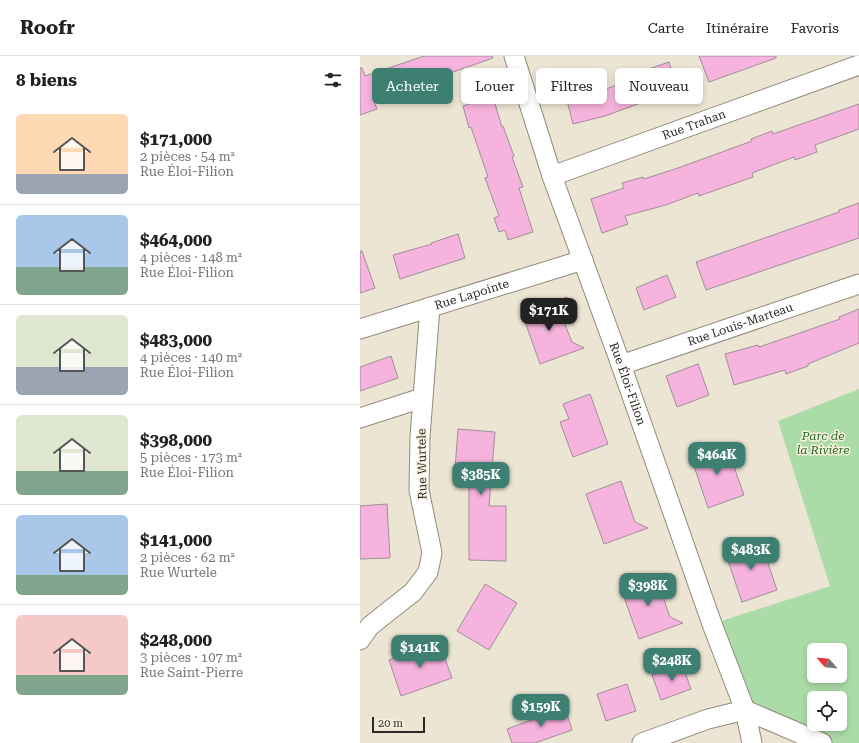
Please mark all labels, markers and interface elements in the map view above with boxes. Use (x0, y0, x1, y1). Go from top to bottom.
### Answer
text: Roofr (20, 16, 75, 39)
text: Carte (648, 20, 684, 36)
text: Itinéraire (706, 20, 769, 36)
text: Favoris (791, 20, 839, 36)
chip: Acheter (372, 68, 453, 104)
chip: Louer (461, 68, 528, 104)
chip: Filtres (536, 68, 607, 104)
chip: Nouveau (615, 68, 703, 104)
icon: filters (322, 69, 344, 91)
text: 8 biens (16, 70, 77, 90)
street label: Rue Trahan (660, 107, 728, 143)
text: $171,000 (140, 129, 212, 149)
icon: home (48, 130, 96, 178)
text: 2 pièces · 54 m² (140, 149, 235, 164)
text: Rue Éloi-Filion (140, 164, 234, 179)
text: $464,000 (140, 230, 212, 250)
icon: home (48, 231, 96, 279)
text: 4 pièces · 148 m² (140, 250, 242, 265)
text: Rue Éloi-Filion (140, 265, 234, 280)
street label: Rue Lapointe (433, 276, 511, 312)
pin: $171K (521, 298, 577, 332)
street label: Rue Louis-Marteau (686, 300, 795, 349)
text: $171K (529, 303, 569, 318)
text: $483,000 (140, 330, 212, 350)
icon: home (48, 331, 96, 379)
street label: Rue Éloi-Filion (607, 340, 649, 427)
text: 4 pièces · 140 m² (140, 350, 242, 365)
text: Rue Éloi-Filion (140, 365, 234, 380)
street label: Rue Wurtele (414, 428, 430, 500)
park label: Parc de la Rivière (797, 429, 849, 457)
text: $398,000 (140, 430, 212, 450)
icon: home (48, 431, 96, 479)
pin: $464K (689, 442, 745, 476)
text: $464K (697, 447, 737, 462)
text: 5 pièces · 173 m² (140, 450, 242, 465)
pin: $385K (453, 462, 509, 496)
text: Rue Éloi-Filion (140, 465, 234, 480)
text: $385K (461, 467, 501, 482)
text: $141,000 (140, 530, 212, 550)
icon: home (48, 531, 96, 579)
pin: $483K (723, 537, 779, 571)
text: $483K (731, 542, 771, 557)
text: 2 pièces · 62 m² (140, 550, 235, 565)
text: Rue Wurtele (140, 565, 217, 580)
pin: $398K (620, 573, 676, 607)
text: $398K (628, 578, 668, 593)
text: $248,000 (140, 630, 212, 650)
icon: home (48, 631, 96, 679)
pin: $141K (392, 635, 448, 669)
text: $141K (400, 640, 440, 655)
north arrow (807, 643, 847, 683)
map controls (807, 643, 847, 731)
pin: $248K (644, 648, 700, 682)
text: 3 pièces · 107 m² (140, 650, 242, 665)
text: $248K (652, 653, 692, 668)
text: Rue Saint-Pierre (140, 665, 243, 680)
button: locate (807, 691, 847, 731)
pin: $159K (513, 694, 569, 728)
text: $159K (521, 699, 561, 714)
scale bar (372, 715, 425, 734)
text: 20 m (378, 717, 403, 730)

